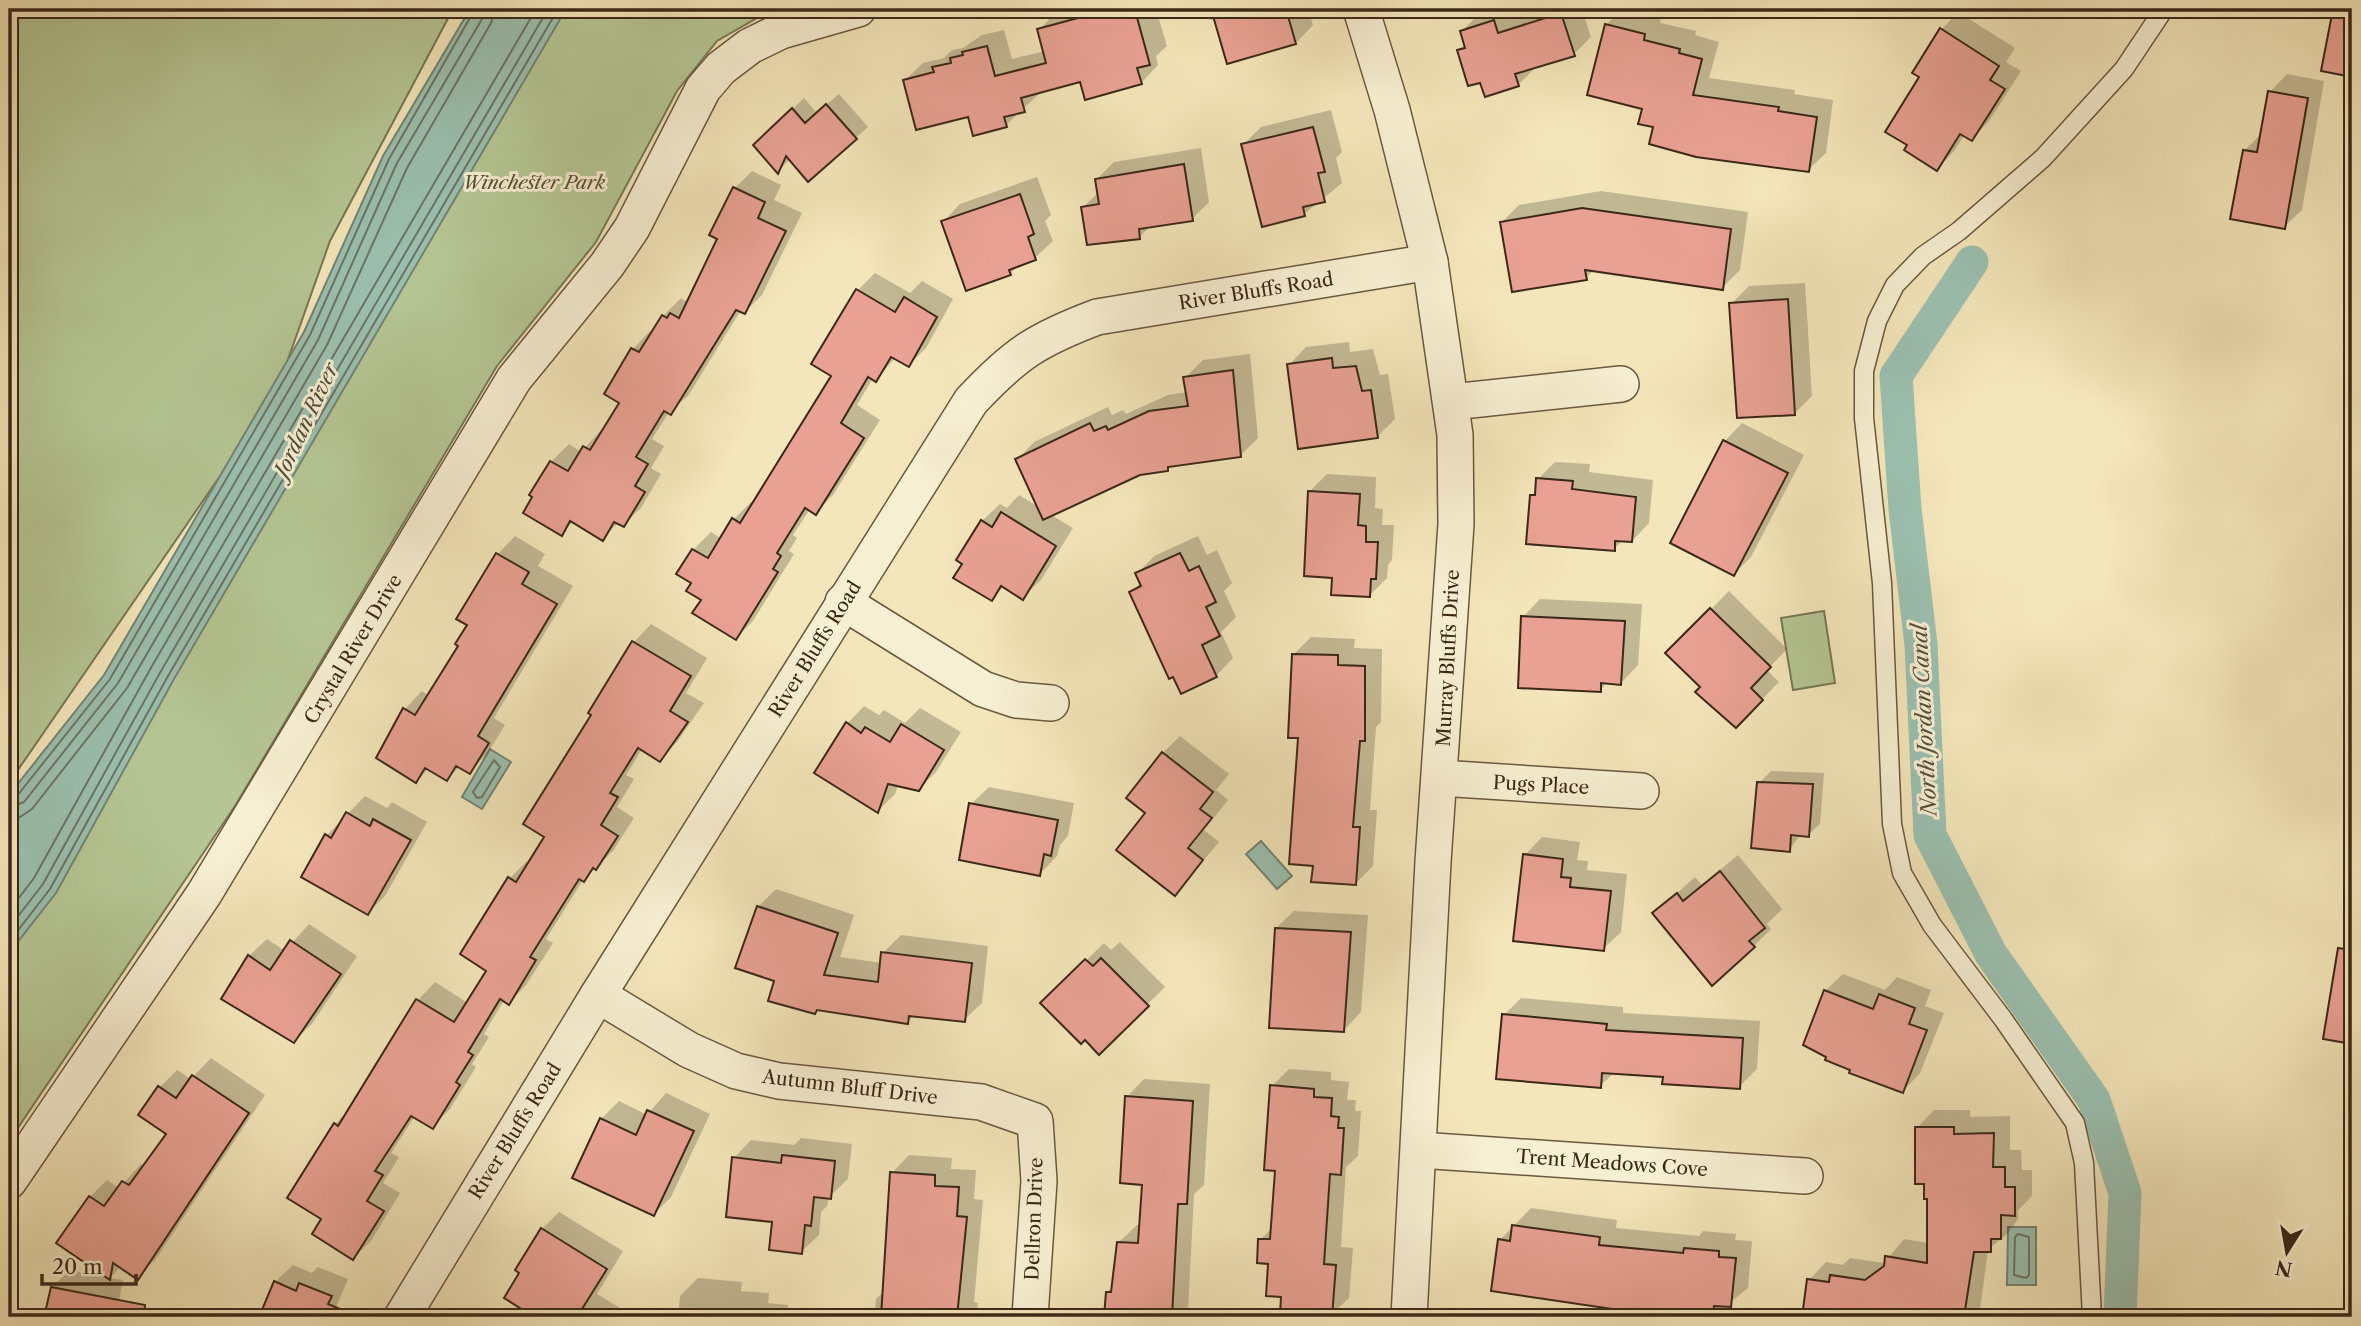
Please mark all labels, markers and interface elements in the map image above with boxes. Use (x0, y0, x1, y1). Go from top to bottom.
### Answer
park label: Winchester Park (463, 171, 605, 194)
street label: River Bluffs Road (1177, 267, 1335, 315)
water label: Jordan River (266, 358, 344, 487)
street label: Murray Bluffs Drive (1432, 569, 1464, 747)
street label: Crystal River Drive (299, 570, 407, 728)
street label: River Bluffs Road (764, 576, 866, 721)
water label: North Jordan Canal (1906, 621, 1942, 819)
street label: Pugs Place (1492, 771, 1590, 799)
street label: River Bluffs Road (464, 1058, 566, 1203)
street label: Autumn Bluff Drive (760, 1065, 939, 1109)
street label: Trent Meadows Cove (1515, 1145, 1709, 1181)
street label: Dellron Drive (1020, 1157, 1048, 1281)
north arrow (2252, 1218, 2322, 1288)
scale bar (42, 1242, 136, 1286)
text: 20 m (52, 1254, 103, 1279)
text: N (2274, 1255, 2294, 1281)

